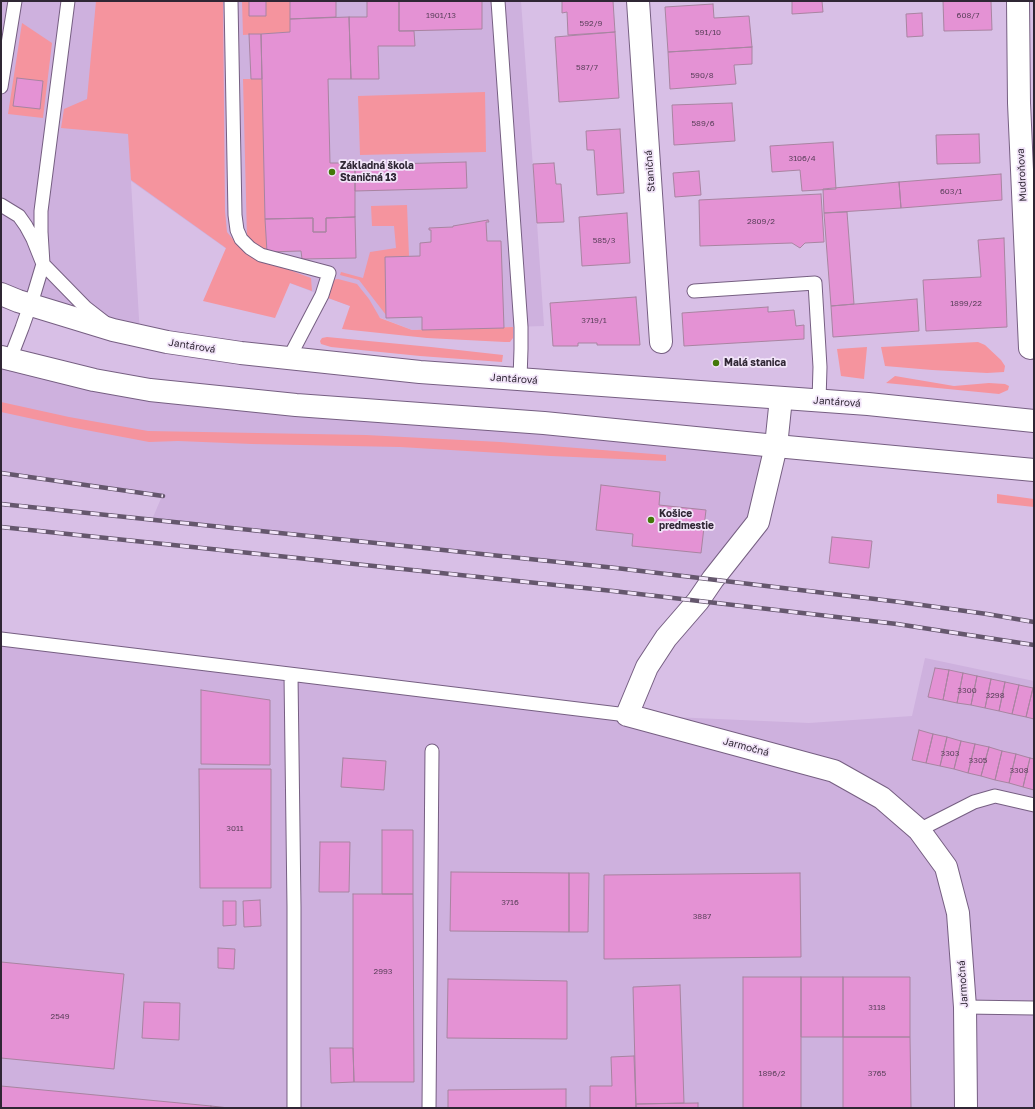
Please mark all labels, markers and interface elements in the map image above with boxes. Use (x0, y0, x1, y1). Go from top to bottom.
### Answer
house number: 1901/13 (426, 10, 456, 20)
house number: 608/7 (957, 10, 979, 20)
house number: 592/9 (580, 18, 602, 28)
house number: 591/10 (695, 27, 721, 37)
house number: 587/7 (576, 62, 598, 72)
house number: 590/8 (690, 70, 714, 80)
house number: 589/6 (691, 118, 715, 128)
street label: Mudroňova (1015, 148, 1029, 202)
street label: Staničná (643, 150, 657, 192)
house number: 3106/4 (788, 153, 816, 163)
place label: Základná škola Staničná 13 (340, 160, 414, 184)
marker: Základná škola Staničná 13 (327, 167, 337, 177)
house number: 603/1 (940, 186, 962, 196)
house number: 2809/2 (747, 216, 775, 226)
house number: 585/3 (593, 235, 615, 245)
house number: 1899/22 (950, 298, 982, 308)
house number: 3719/1 (581, 315, 607, 325)
street label: Jantárová (168, 336, 216, 356)
place label: Malá stanica (724, 357, 786, 369)
marker: Malá stanica (711, 358, 721, 368)
street label: Jantárová (490, 371, 538, 387)
street label: Jantárová (813, 394, 861, 410)
place label: Košice predmestie (659, 508, 714, 532)
marker: Košice predmestie (646, 515, 656, 525)
house number: 3300 (957, 685, 977, 695)
house number: 3298 (985, 690, 1005, 700)
street label: Jarmočná (722, 735, 770, 759)
house number: 3303 (941, 748, 959, 758)
house number: 3305 (969, 755, 987, 765)
house number: 3308 (1009, 765, 1029, 775)
house number: 3011 (226, 823, 244, 833)
house number: 3716 (501, 897, 519, 907)
house number: 3887 (693, 911, 711, 921)
street label: Jarmočná (955, 960, 971, 1008)
house number: 2993 (374, 966, 392, 976)
house number: 3118 (868, 1002, 886, 1012)
house number: 2549 (51, 1011, 69, 1021)
house number: 1896/2 (759, 1068, 785, 1078)
house number: 3765 (868, 1068, 886, 1078)

